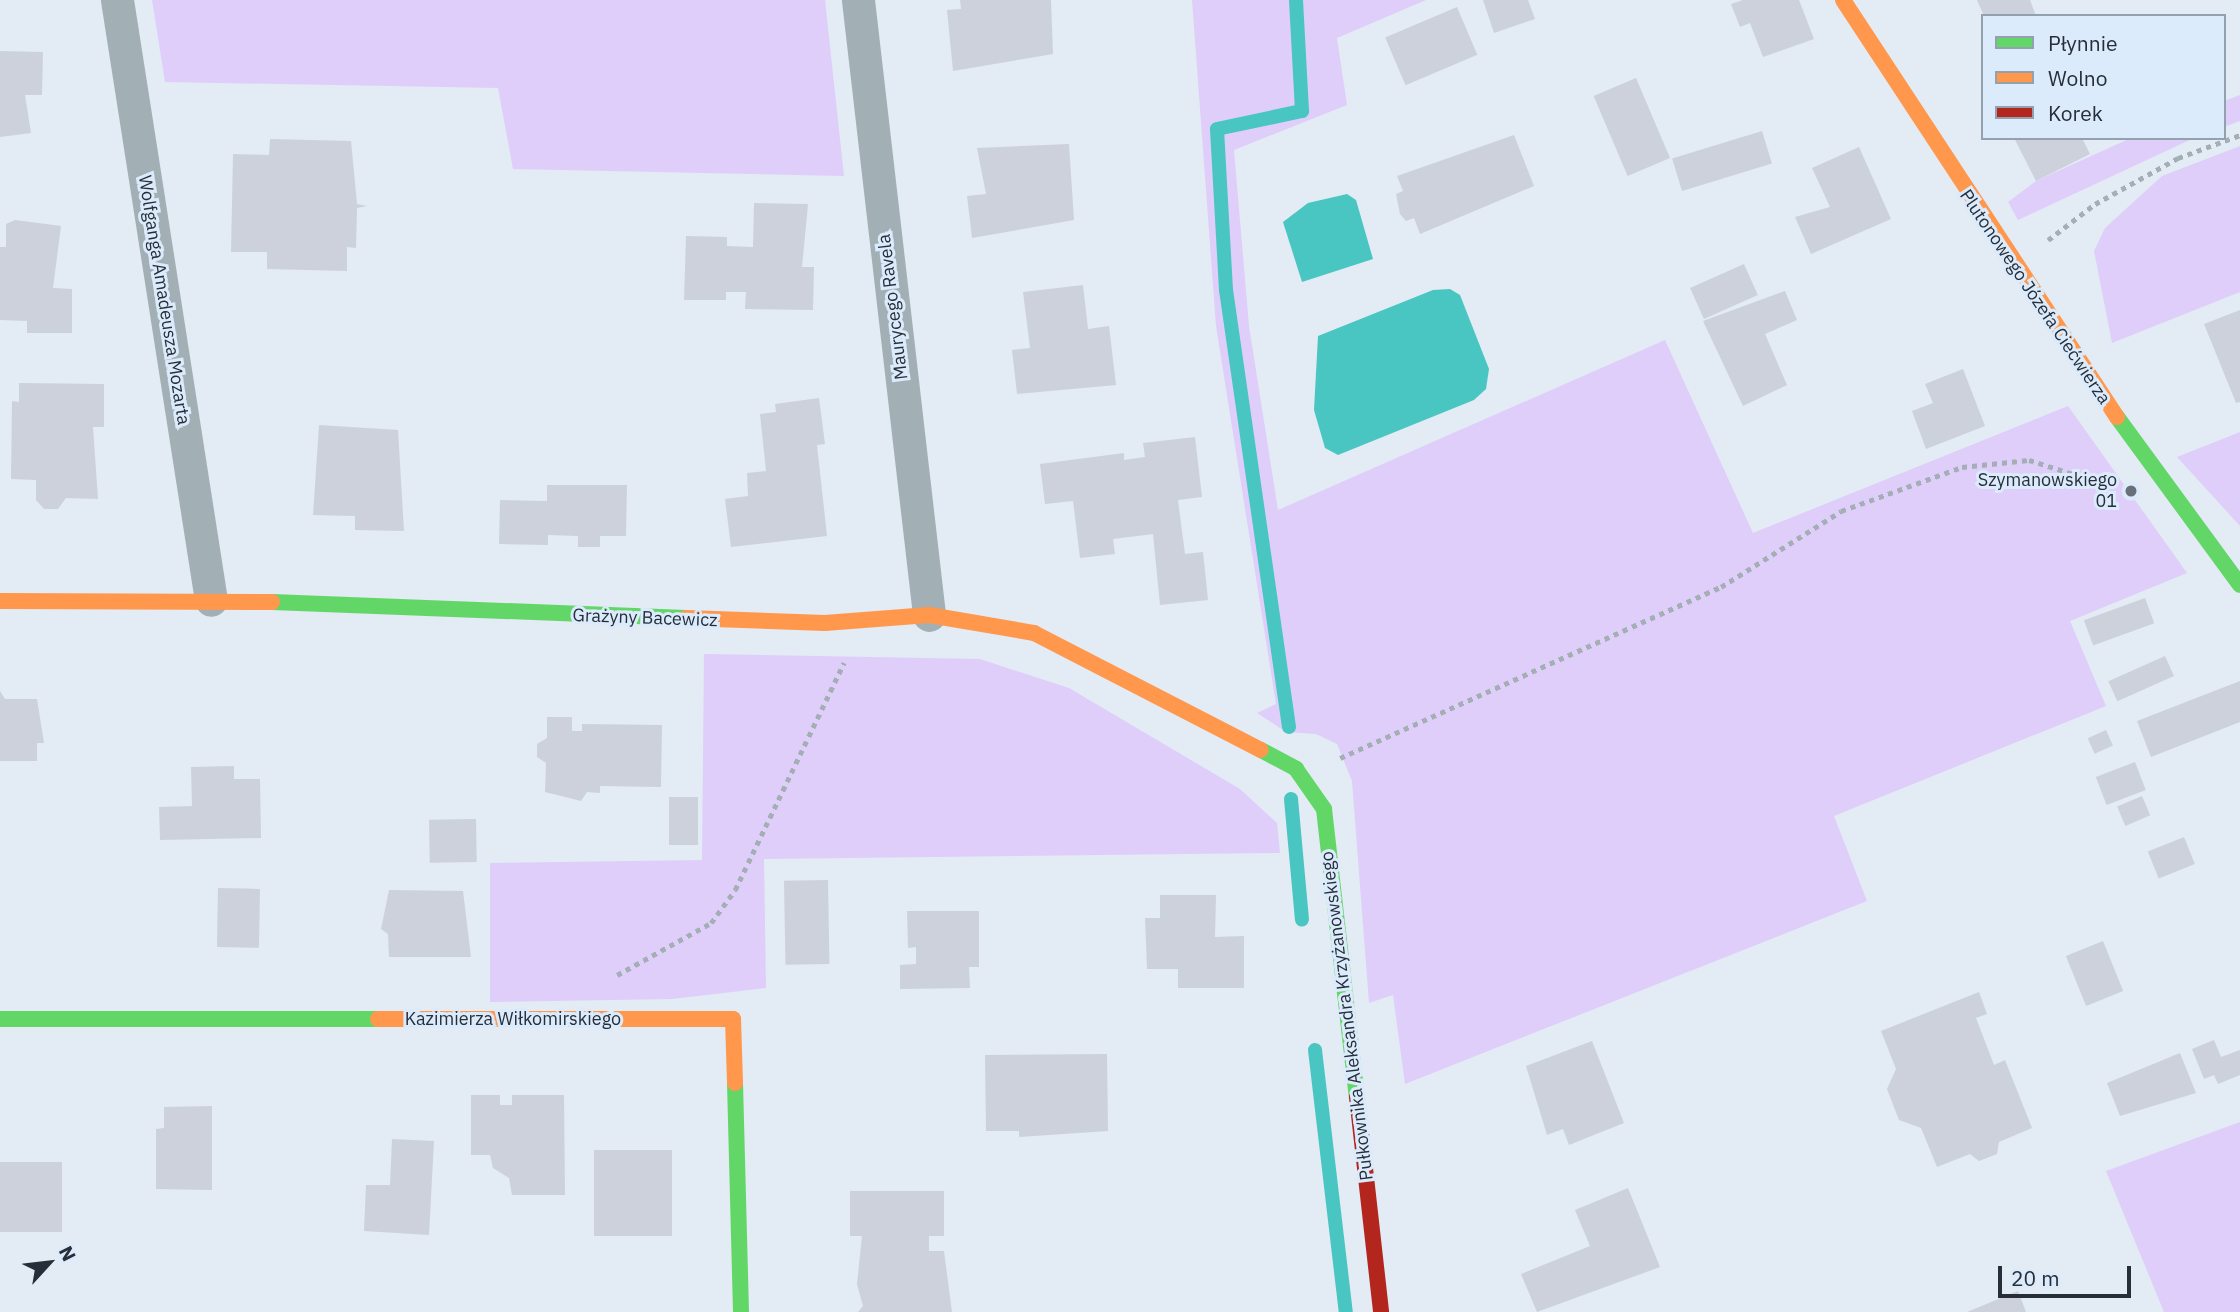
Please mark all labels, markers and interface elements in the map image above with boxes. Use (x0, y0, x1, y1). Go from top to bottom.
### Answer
legend (1981, 14, 2226, 140)
text: Płynnie (2048, 29, 2117, 57)
text: Wolno (2048, 64, 2108, 92)
text: Korek (2048, 99, 2103, 127)
street label: Wolfganga Amadeusza Mozarta (134, 174, 194, 426)
street label: Plutonowego Józefa Ciećwierza (1955, 186, 2115, 408)
street label: Maurycego Ravela (873, 233, 913, 381)
place label: Szymanowskiego 01 (1978, 470, 2117, 512)
marker: Szymanowskiego 01 (2123, 483, 2139, 499)
street label: Grażyny Bacewicz (572, 605, 718, 631)
street label: Pułkownika Aleksandra Krzyżanowskiego (1316, 850, 1378, 1182)
street label: Kazimierza Wiłkomirskiego (405, 1008, 621, 1030)
north arrow (14, 1228, 84, 1298)
text: N (54, 1242, 82, 1265)
scale bar (2002, 1252, 2135, 1296)
text: 20 m (2011, 1264, 2060, 1292)

